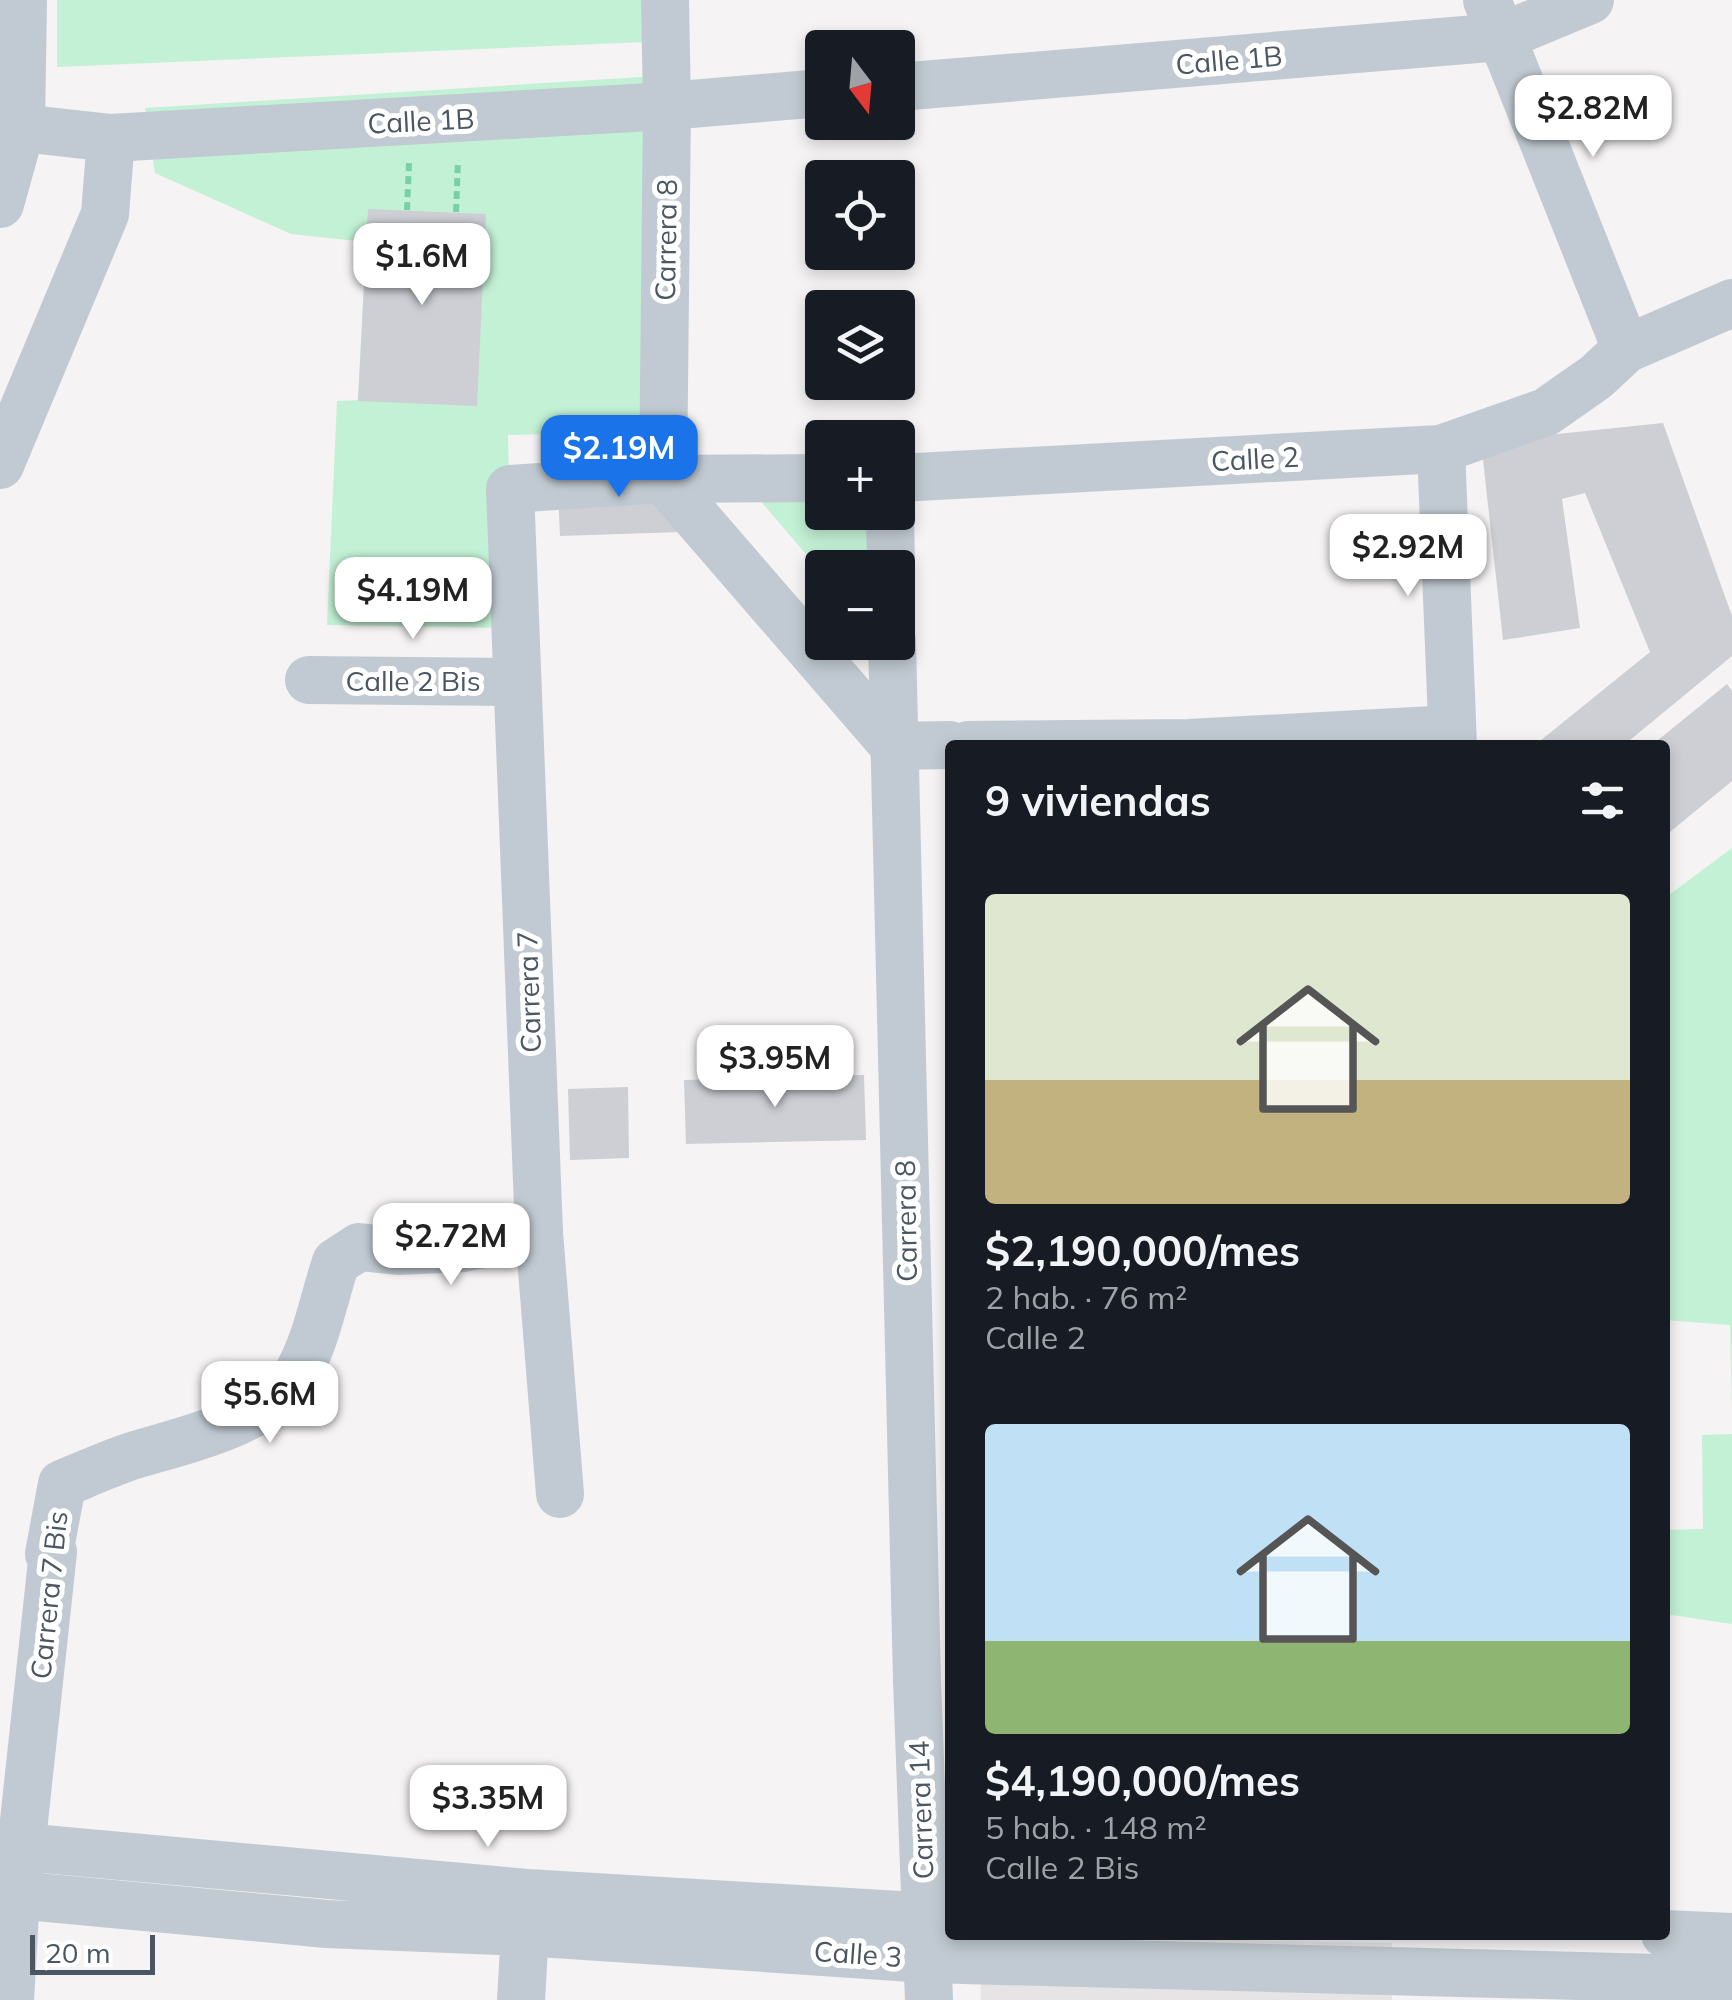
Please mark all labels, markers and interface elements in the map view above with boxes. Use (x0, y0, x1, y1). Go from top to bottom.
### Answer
north arrow (805, 30, 915, 140)
map controls (805, 30, 915, 660)
street label: Calle 1B (1174, 37, 1284, 82)
pin: $2.82M (1512, 75, 1674, 160)
text: $2.82M (1537, 87, 1649, 127)
street label: Calle 1B (367, 100, 475, 141)
button: locate (805, 160, 915, 270)
street label: Carrera 8 (647, 179, 684, 301)
pin: $1.6M (352, 223, 492, 308)
text: $1.6M (375, 235, 469, 275)
button: layers (805, 290, 915, 400)
pin: $2.19M (538, 415, 700, 500)
button: + (805, 420, 915, 530)
text: $2.19M (563, 427, 675, 467)
street label: Calle 2 (1210, 439, 1300, 478)
pin: $2.92M (1327, 514, 1489, 599)
text: $2.92M (1352, 526, 1464, 566)
button: − (805, 550, 915, 660)
pin: $4.19M (332, 557, 494, 642)
text: $4.19M (357, 569, 469, 609)
street label: Calle 2 Bis (345, 663, 481, 698)
icon: filters (1575, 773, 1630, 828)
text: 9 viviendas (985, 774, 1211, 827)
street label: Carrera 7 (509, 931, 548, 1053)
icon: home (1218, 959, 1398, 1139)
pin: $3.95M (694, 1025, 856, 1110)
text: $3.95M (719, 1037, 831, 1077)
street label: Carrera 8 (887, 1160, 924, 1282)
pin: $2.72M (370, 1203, 532, 1288)
text: $2.72M (395, 1215, 507, 1255)
text: $2,190,000/mes (985, 1224, 1300, 1277)
text: 2 hab. · 76 m² (985, 1277, 1187, 1317)
text: Calle 2 (985, 1317, 1086, 1357)
pin: $5.6M (200, 1361, 340, 1446)
text: $5.6M (223, 1373, 317, 1413)
icon: home (1218, 1489, 1398, 1669)
street label: Carrera 7 Bis (22, 1509, 75, 1681)
street label: Carrera 14 (901, 1740, 940, 1880)
text: $4,190,000/mes (985, 1754, 1300, 1807)
pin: $3.35M (407, 1765, 569, 1850)
text: $3.35M (432, 1777, 544, 1817)
text: 5 hab. · 148 m² (985, 1807, 1207, 1847)
text: Calle 2 Bis (985, 1847, 1139, 1887)
scale bar (30, 1930, 155, 1974)
street label: Calle 3 (813, 1933, 903, 1974)
text: 20 m (45, 1935, 111, 1970)

